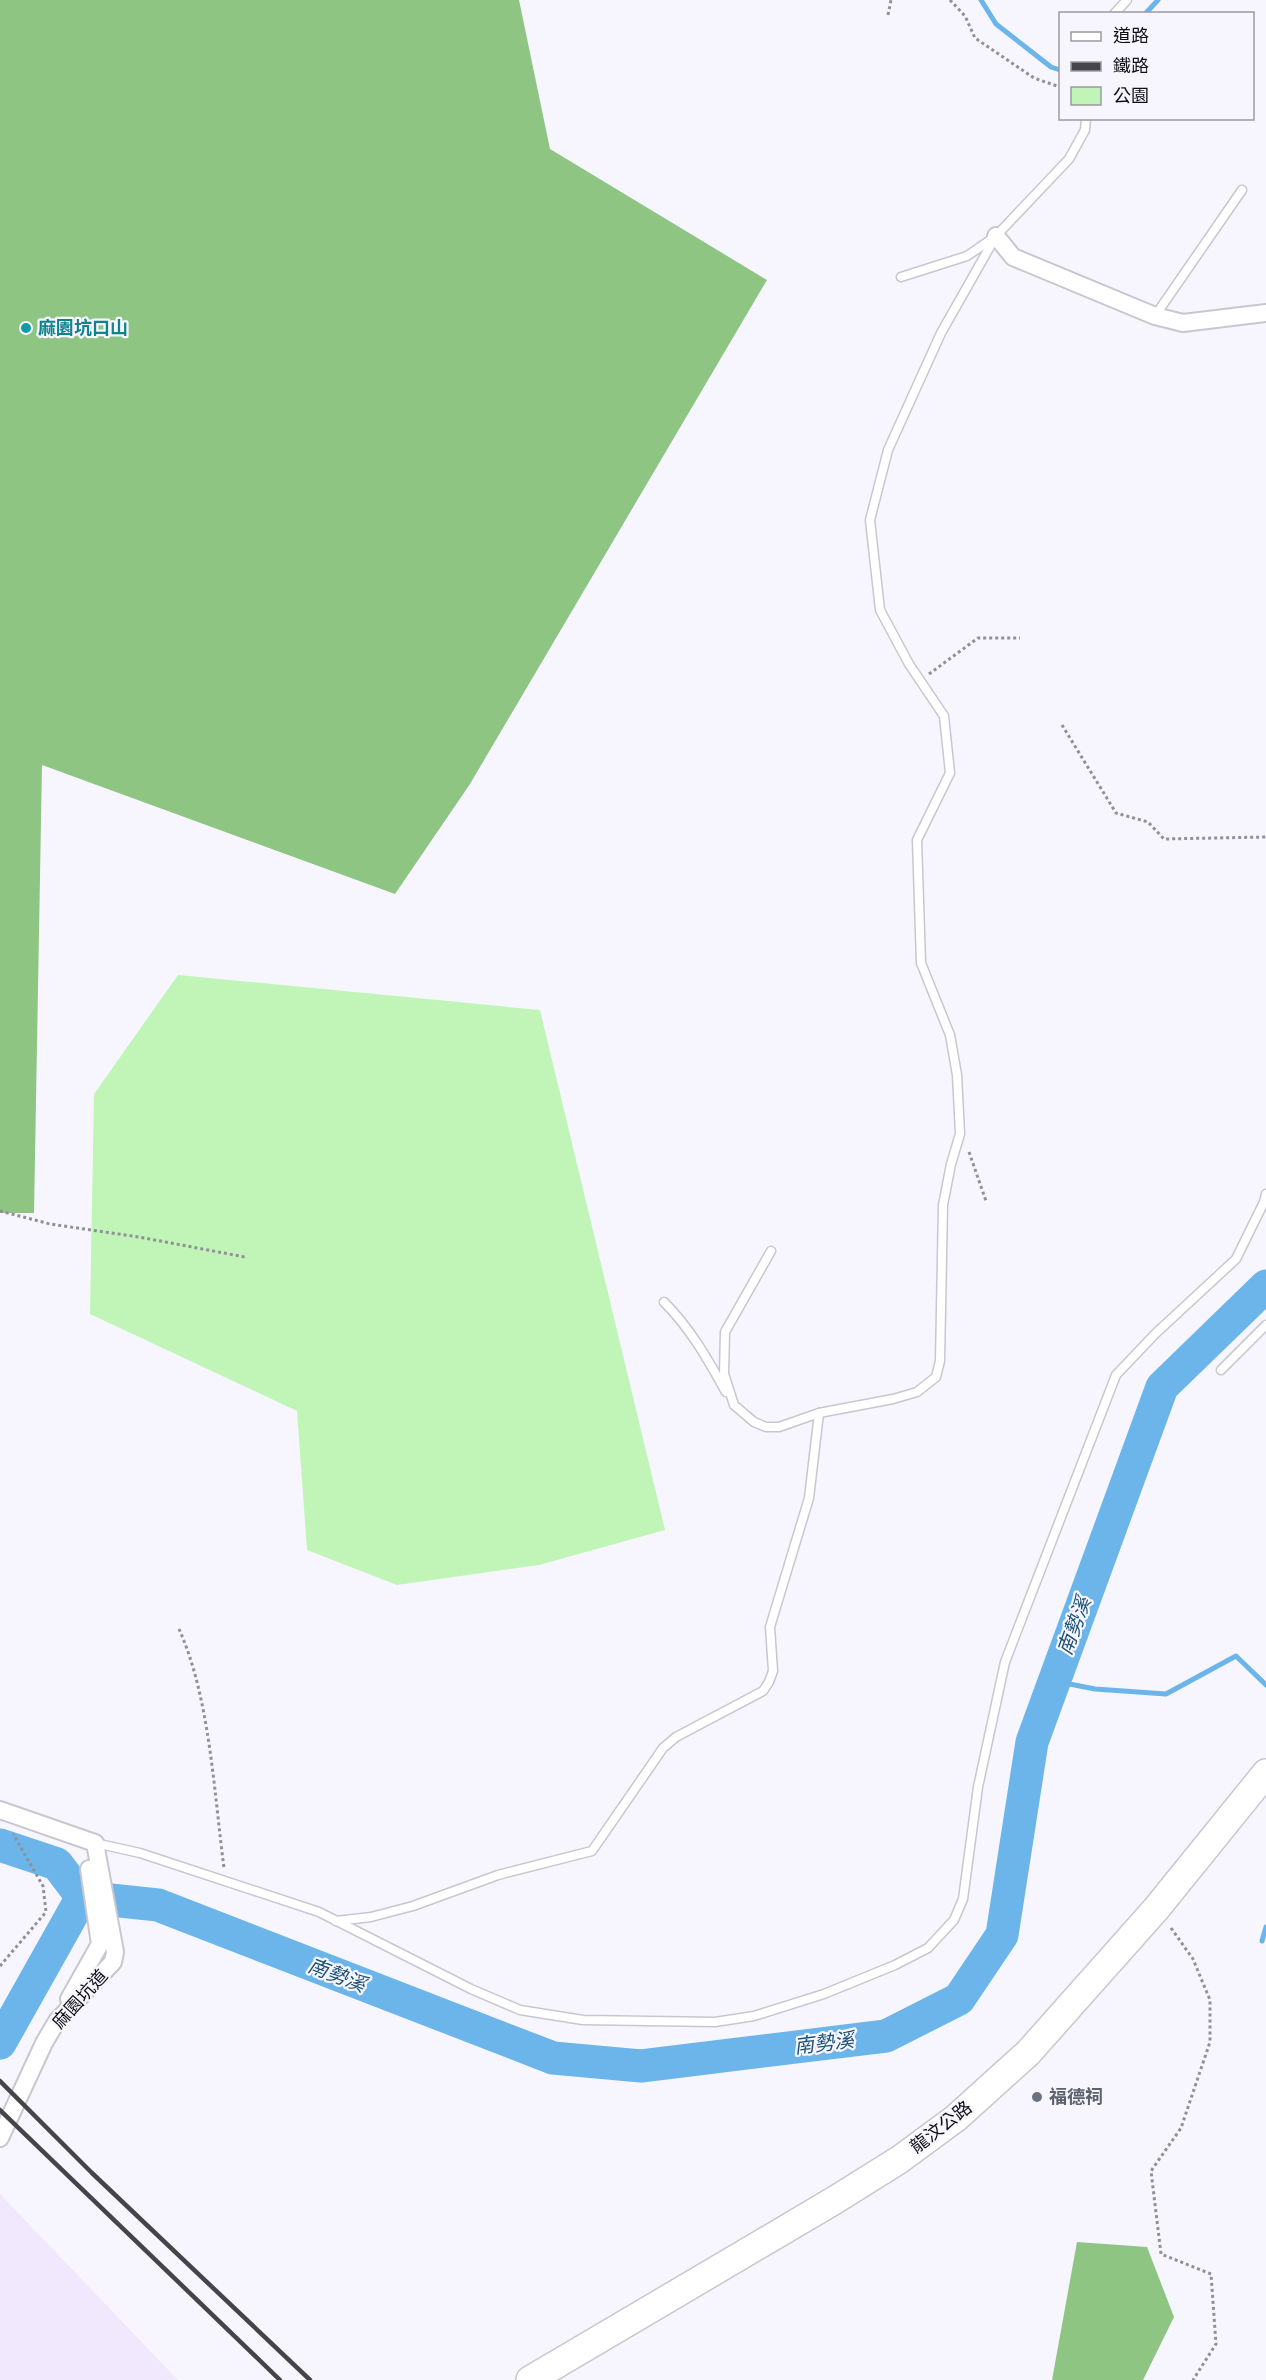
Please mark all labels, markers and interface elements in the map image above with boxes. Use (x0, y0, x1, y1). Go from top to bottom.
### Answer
legend (1059, 12, 1254, 120)
text: 道路 (1113, 23, 1149, 49)
text: 鐵路 (1113, 53, 1149, 79)
text: 公園 (1113, 83, 1149, 109)
place label: 麻園坑口山 (38, 315, 128, 341)
marker: 麻園坑口山 (19, 321, 33, 335)
water label: 南勢溪 (1051, 1590, 1099, 1659)
water label: 南勢溪 (304, 1951, 373, 2001)
street label: 麻園坑道 (46, 1964, 114, 2034)
water label: 南勢溪 (793, 2025, 859, 2062)
place label: 福德祠 (1049, 2084, 1103, 2110)
marker: 福德祠 (1030, 2090, 1044, 2104)
street label: 龍汶公路 (905, 2095, 977, 2159)

